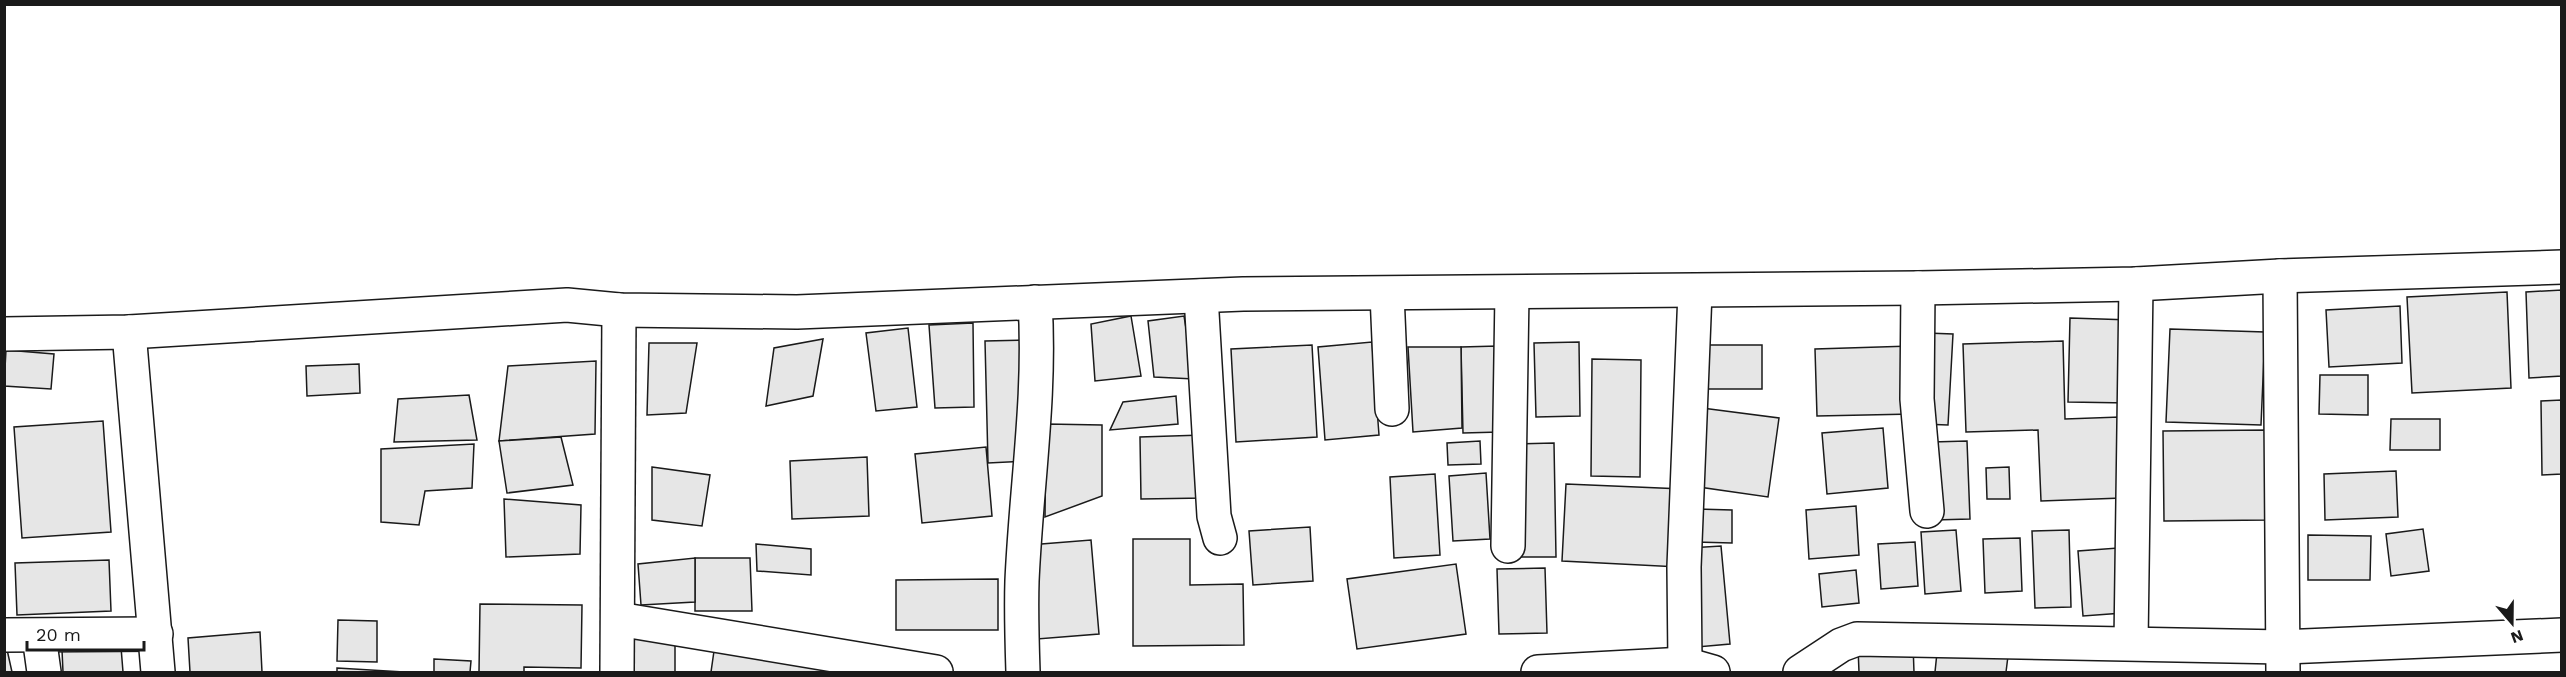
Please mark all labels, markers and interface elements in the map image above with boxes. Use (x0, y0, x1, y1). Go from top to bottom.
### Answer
north arrow (2482, 593, 2542, 653)
scale bar (27, 614, 144, 652)
text: 20 m (36, 624, 81, 645)
text: N (2508, 626, 2526, 648)

